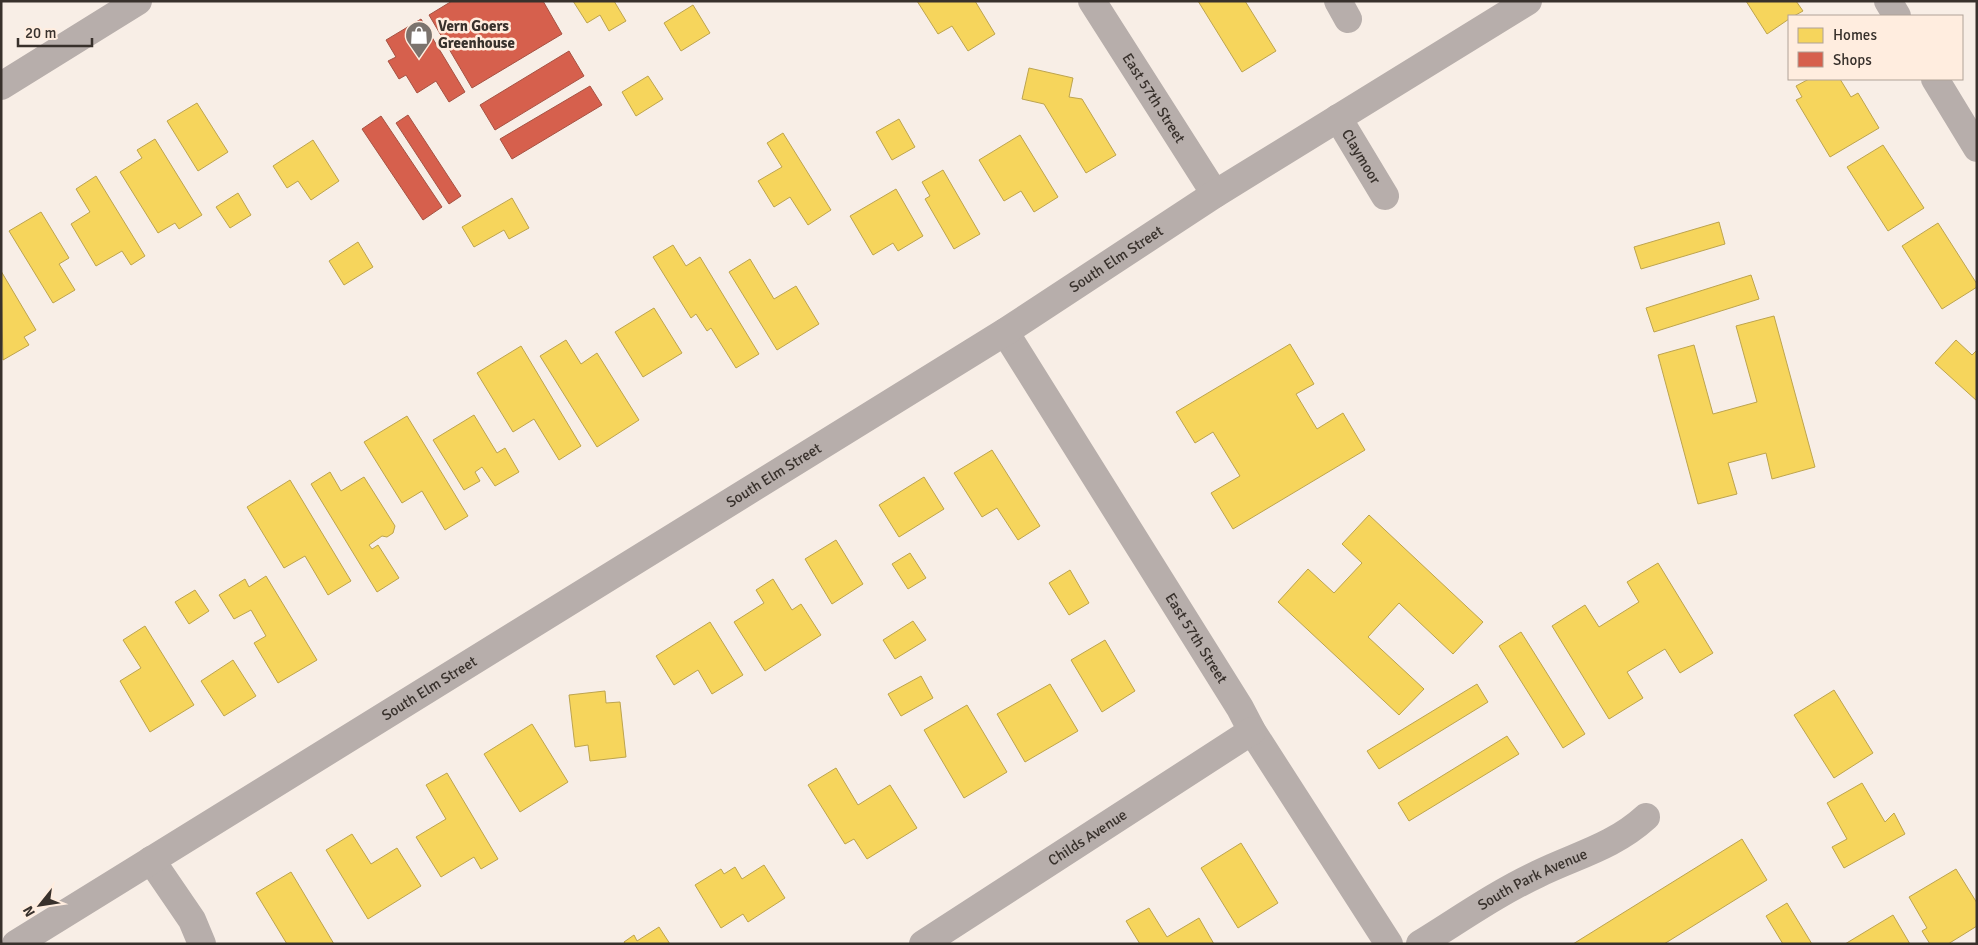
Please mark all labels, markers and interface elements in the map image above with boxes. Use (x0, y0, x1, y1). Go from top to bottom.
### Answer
scale bar (18, 15, 91, 47)
legend (1788, 15, 1963, 80)
place label: Vern Goers Greenhouse (438, 17, 515, 52)
shop icon: Vern Goers Greenhouse (404, 20, 434, 59)
text: 20 m (25, 24, 56, 42)
text: Homes (1833, 26, 1877, 44)
street label: East 57th Street (1118, 50, 1189, 146)
text: Shops (1833, 51, 1872, 69)
street label: Claymoor (1338, 126, 1385, 188)
street label: South Elm Street (1066, 222, 1166, 296)
street label: South Elm Street (723, 439, 825, 511)
street label: East 57th Street (1161, 590, 1231, 687)
street label: South Elm Street (378, 652, 480, 724)
street label: Childs Avenue (1045, 805, 1130, 870)
street label: South Park Avenue (1474, 845, 1590, 914)
north arrow (15, 880, 65, 930)
text: N (19, 903, 39, 920)

